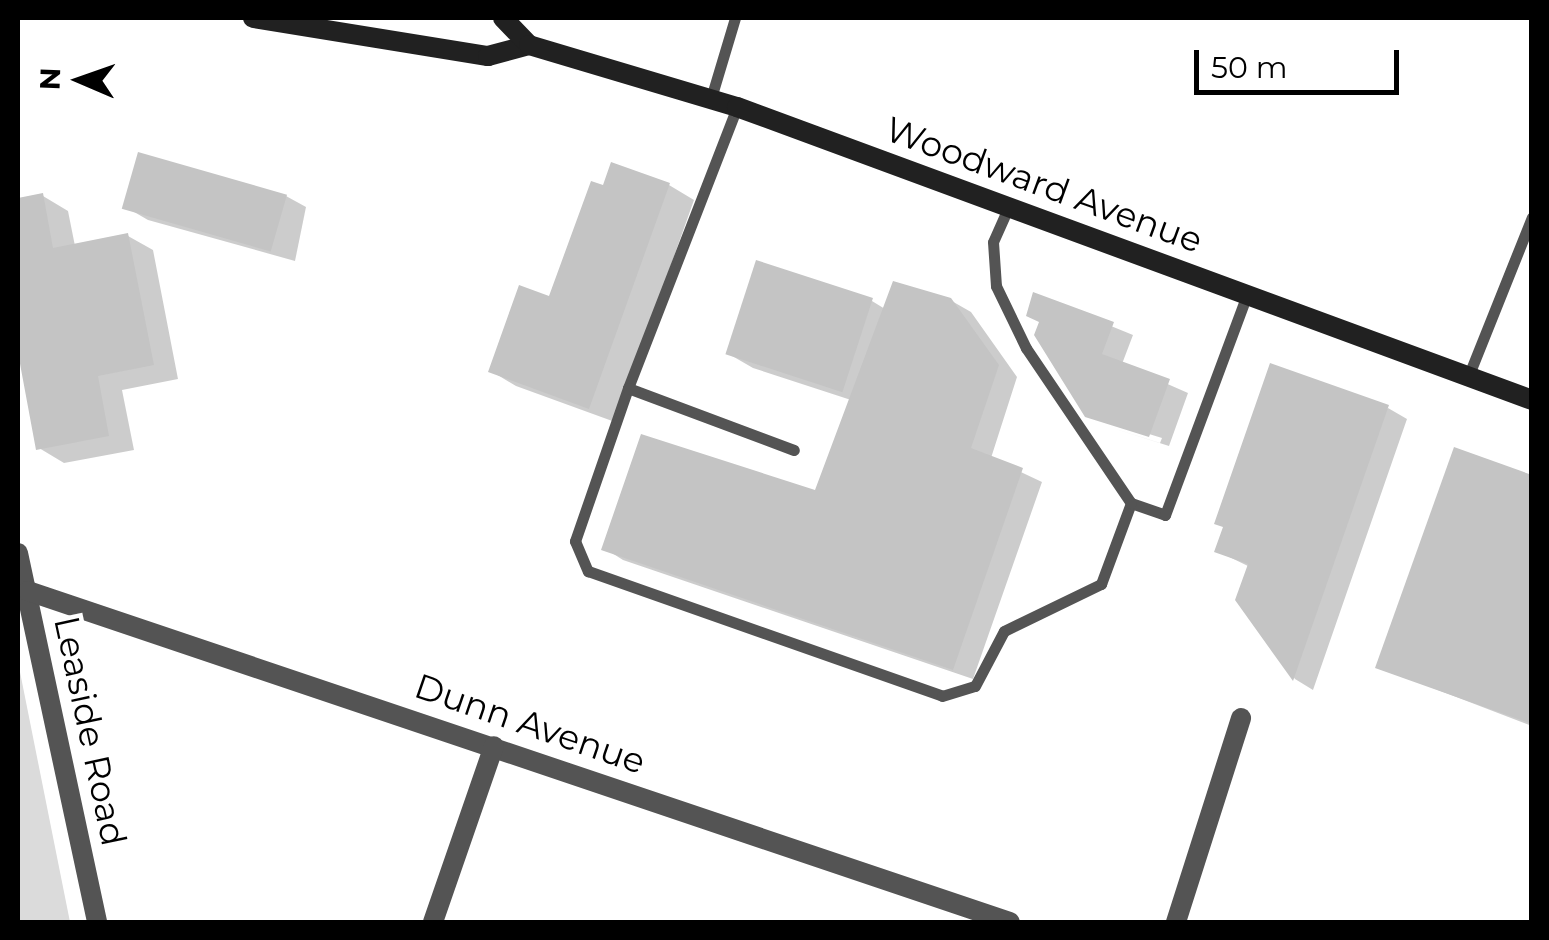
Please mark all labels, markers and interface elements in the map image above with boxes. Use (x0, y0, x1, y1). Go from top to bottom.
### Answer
north arrow (30, 30, 130, 130)
scale bar (1199, 30, 1404, 92)
text: 50 m (1211, 49, 1288, 86)
text: N (33, 67, 67, 91)
street label: Woodward Avenue (880, 108, 1208, 262)
street label: Leaside Road (45, 612, 135, 850)
street label: Dunn Avenue (409, 665, 651, 783)

